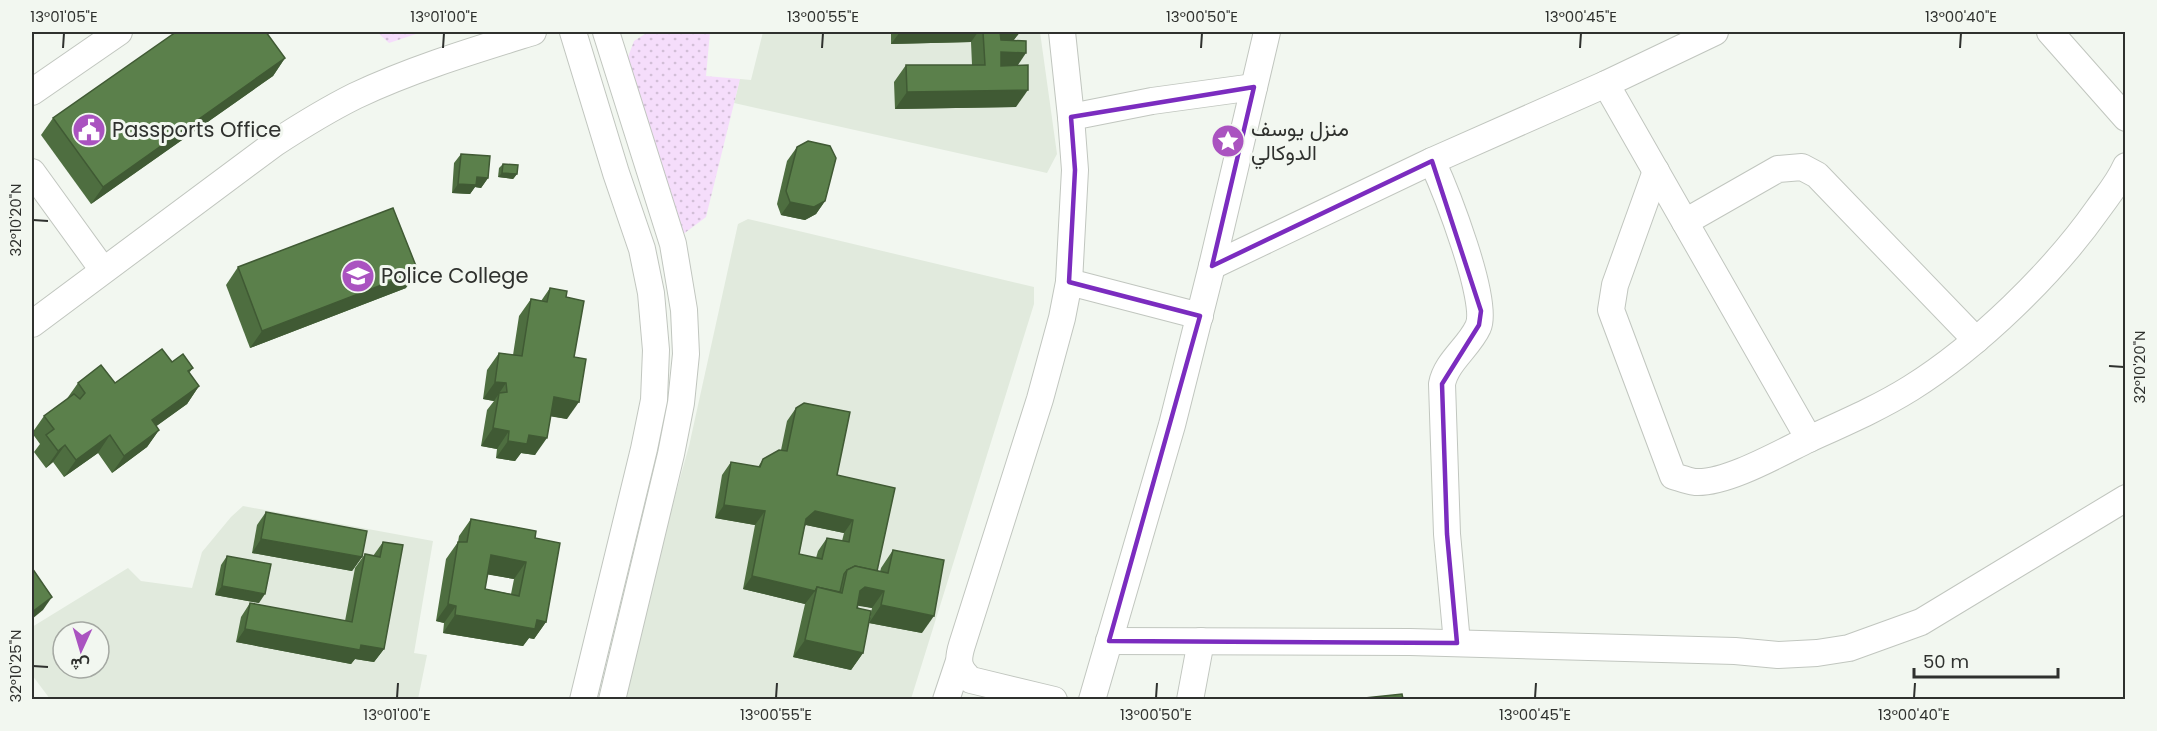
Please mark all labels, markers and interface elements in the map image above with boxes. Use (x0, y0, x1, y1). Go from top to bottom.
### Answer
text: 13°01'05"E (30, 6, 98, 27)
text: 13°01'00"E (410, 6, 478, 27)
text: 13°00'55"E (787, 6, 859, 27)
text: 13°00'50"E (1166, 6, 1238, 27)
text: 13°00'45"E (1545, 6, 1617, 27)
text: 13°00'40"E (1925, 6, 1997, 27)
public building icon: Passports Office (71, 112, 107, 148)
place label: منزل يوسف الدوكالي (1251, 114, 1349, 170)
place label: Passports Office (112, 115, 281, 144)
place icon: منزل يوسف الدوكالي (1210, 123, 1246, 159)
text: 32°10'20"N (5, 183, 26, 257)
school or university icon: Police College (340, 258, 376, 294)
place label: Police College (381, 261, 529, 290)
text: 32°10'20"N (2129, 330, 2150, 404)
north arrow (51, 620, 111, 680)
text: 32°10'25"N (5, 629, 26, 703)
scale bar (1914, 641, 2058, 679)
text: 50 m (1923, 649, 1969, 674)
text: ش (70, 652, 90, 677)
text: 13°01'00"E (363, 704, 431, 725)
text: 13°00'55"E (740, 704, 812, 725)
text: 13°00'50"E (1120, 704, 1192, 725)
text: 13°00'45"E (1499, 704, 1571, 725)
text: 13°00'40"E (1878, 704, 1950, 725)

